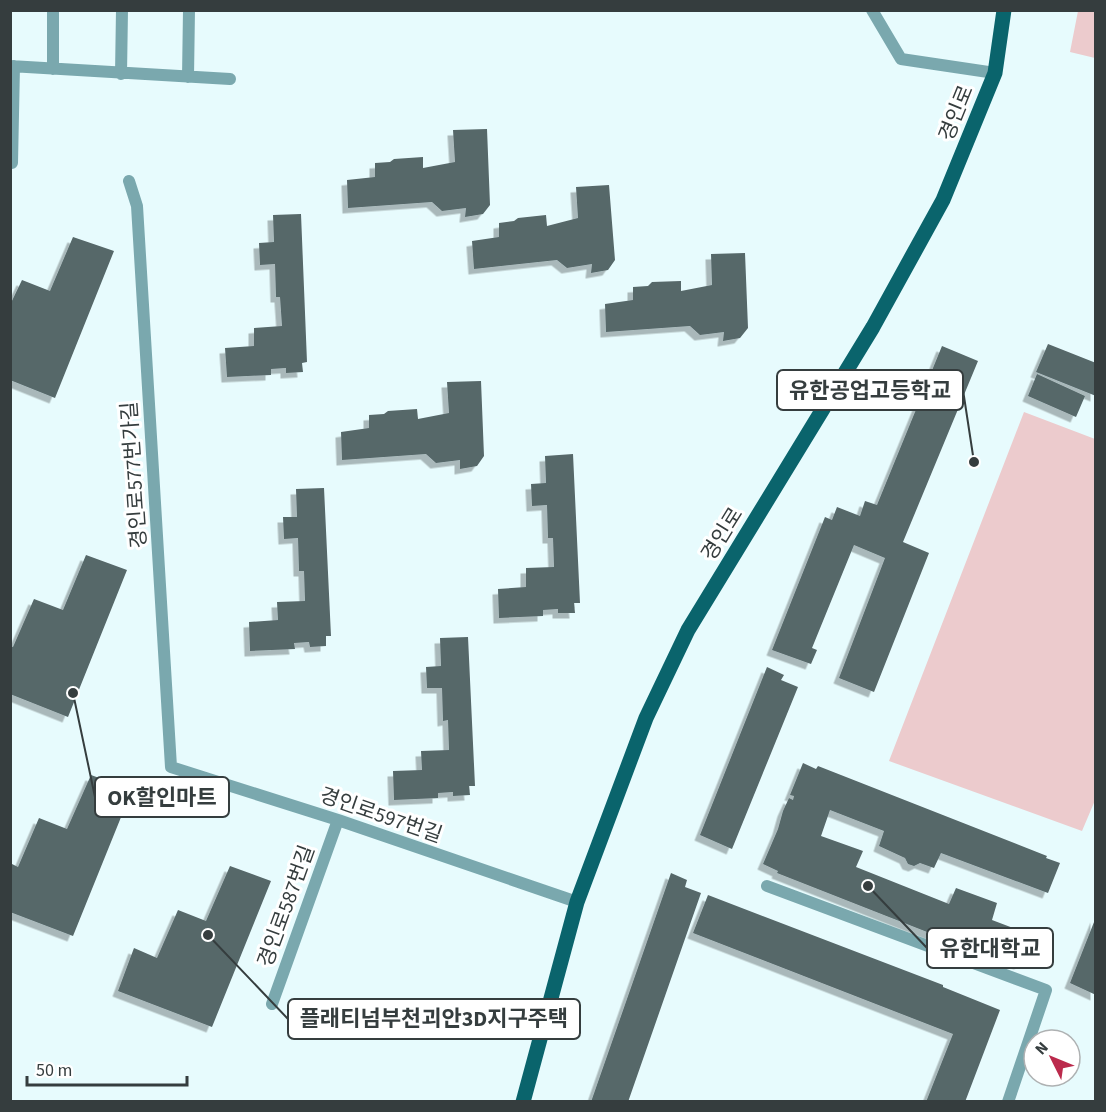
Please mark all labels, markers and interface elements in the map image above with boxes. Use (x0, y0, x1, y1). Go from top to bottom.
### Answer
street label: 경인로 (931, 81, 981, 145)
callout: 유한공업고등학교 (777, 370, 963, 410)
text: 유한공업고등학교 (789, 375, 951, 407)
street label: 경인로577번가길 (114, 401, 154, 549)
street label: 경인로 (694, 501, 750, 567)
callout: OK할인마트 (95, 777, 229, 817)
street label: 경인로597번길 (316, 780, 446, 850)
text: OK할인마트 (107, 782, 217, 814)
street label: 경인로587번길 (250, 841, 322, 971)
callout: 유한대학교 (927, 928, 1053, 968)
text: 유한대학교 (939, 933, 1041, 965)
callout: 플래티넘부천괴안3D지구주택 (288, 999, 580, 1039)
text: 플래티넘부천괴안3D지구주택 (300, 1003, 568, 1035)
north arrow (1022, 1028, 1082, 1088)
text: N (1030, 1037, 1053, 1060)
scale bar (27, 1049, 188, 1087)
text: 50 m (36, 1058, 72, 1083)

